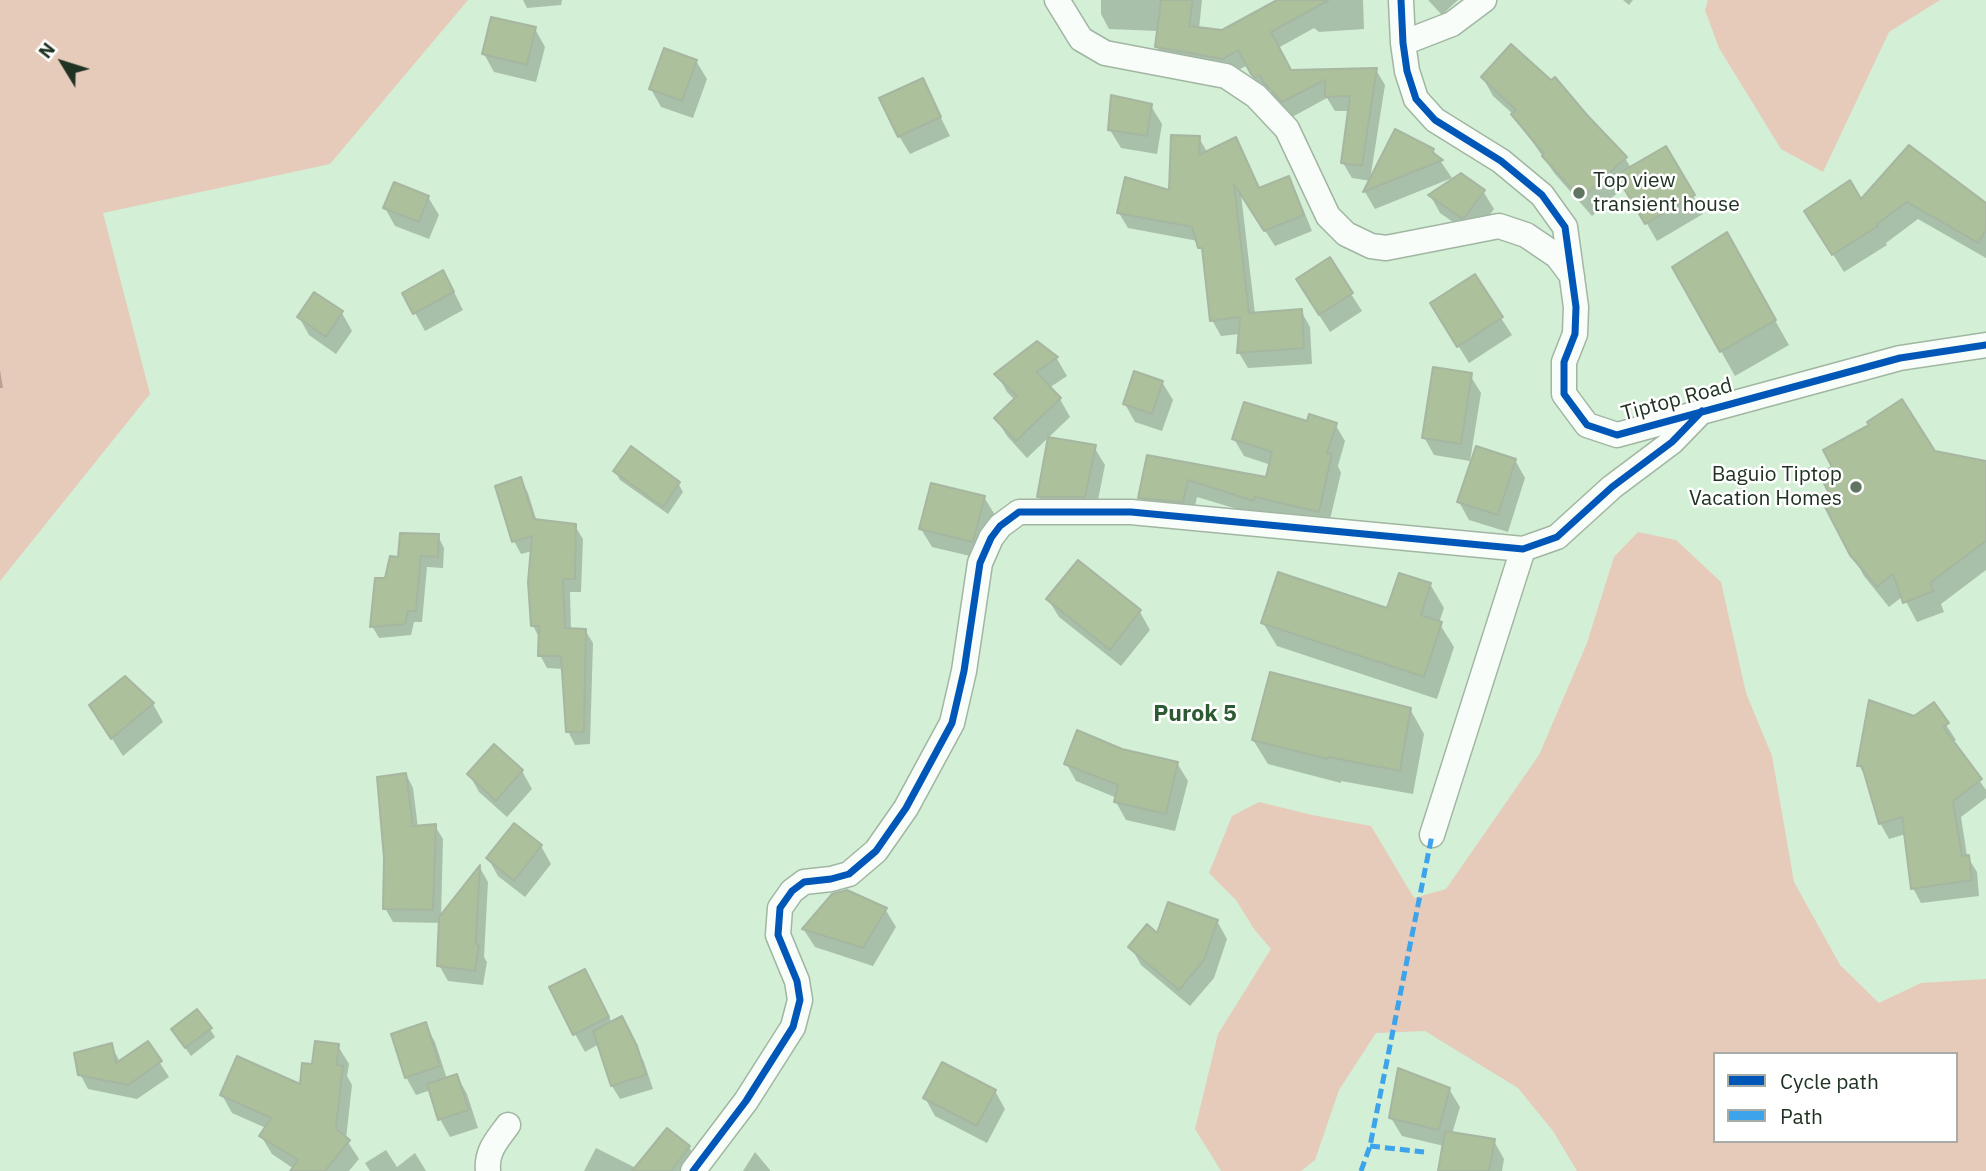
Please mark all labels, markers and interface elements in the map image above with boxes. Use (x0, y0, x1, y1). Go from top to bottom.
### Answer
north arrow (28, 28, 98, 98)
text: N (33, 37, 60, 63)
place label: Top view transient house (1593, 168, 1740, 218)
marker: Top view transient house (1571, 185, 1587, 201)
street label: Tiptop Road (1619, 373, 1735, 427)
place label: Baguio Tiptop Vacation Homes (1689, 462, 1842, 512)
marker: Baguio Tiptop Vacation Homes (1848, 479, 1864, 495)
district label: Purok 5 (1153, 700, 1237, 728)
legend (1713, 1052, 1958, 1143)
text: Cycle path (1780, 1067, 1879, 1095)
text: Path (1780, 1102, 1823, 1130)

